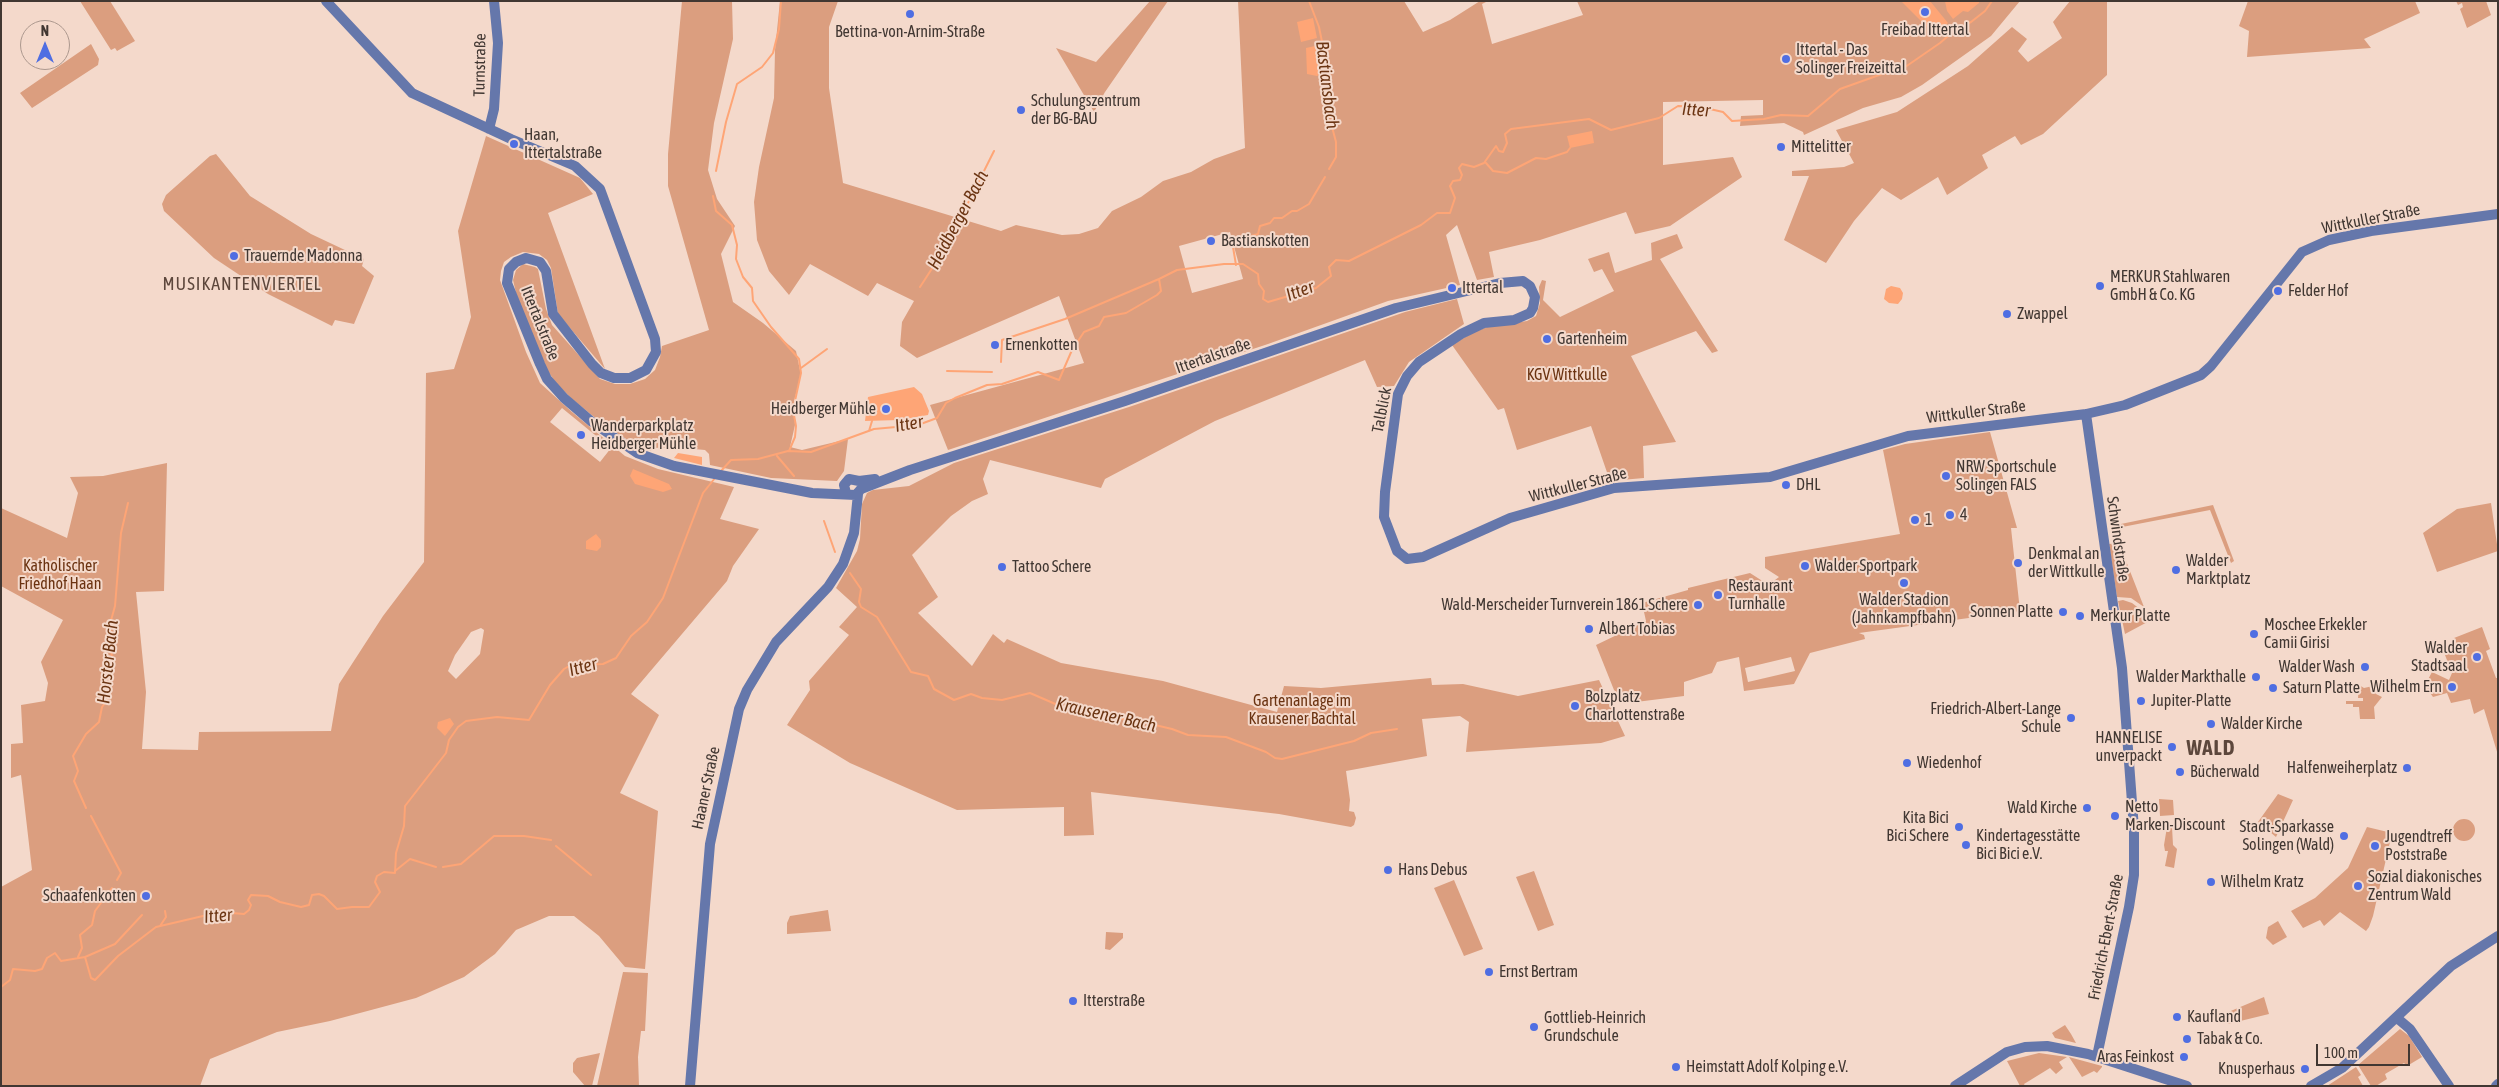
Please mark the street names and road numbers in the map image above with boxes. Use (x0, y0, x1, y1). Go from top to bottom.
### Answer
street label: Turnstraße (470, 33, 490, 97)
street label: Wittkuller Straße (2320, 200, 2422, 238)
street label: Ittertalstraße (516, 283, 564, 363)
street label: Ittertalstraße (1173, 334, 1253, 378)
street label: Talblick (1368, 386, 1396, 434)
street label: Wittkuller Straße (1925, 396, 2027, 428)
street label: Wittkuller Straße (1527, 464, 1629, 506)
street label: Schwindstraße (2103, 495, 2133, 583)
street label: Haaner Straße (688, 745, 724, 831)
street label: Friedrich-Ebert-Straße (2084, 872, 2128, 1002)

